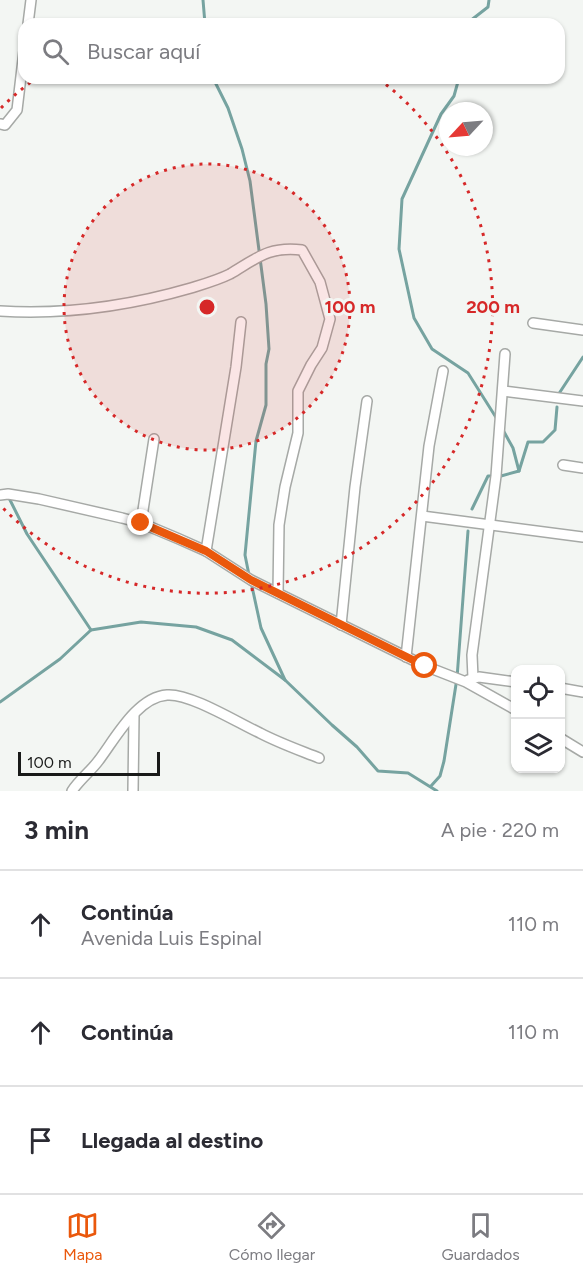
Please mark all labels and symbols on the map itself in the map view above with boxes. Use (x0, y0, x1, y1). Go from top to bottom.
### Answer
north arrow (439, 102, 493, 156)
text: 100 m (325, 296, 375, 318)
text: 200 m (466, 296, 520, 318)
centre of rings (197, 297, 217, 317)
route end (127, 509, 153, 535)
route start (411, 652, 437, 678)
scale bar (18, 749, 160, 776)

